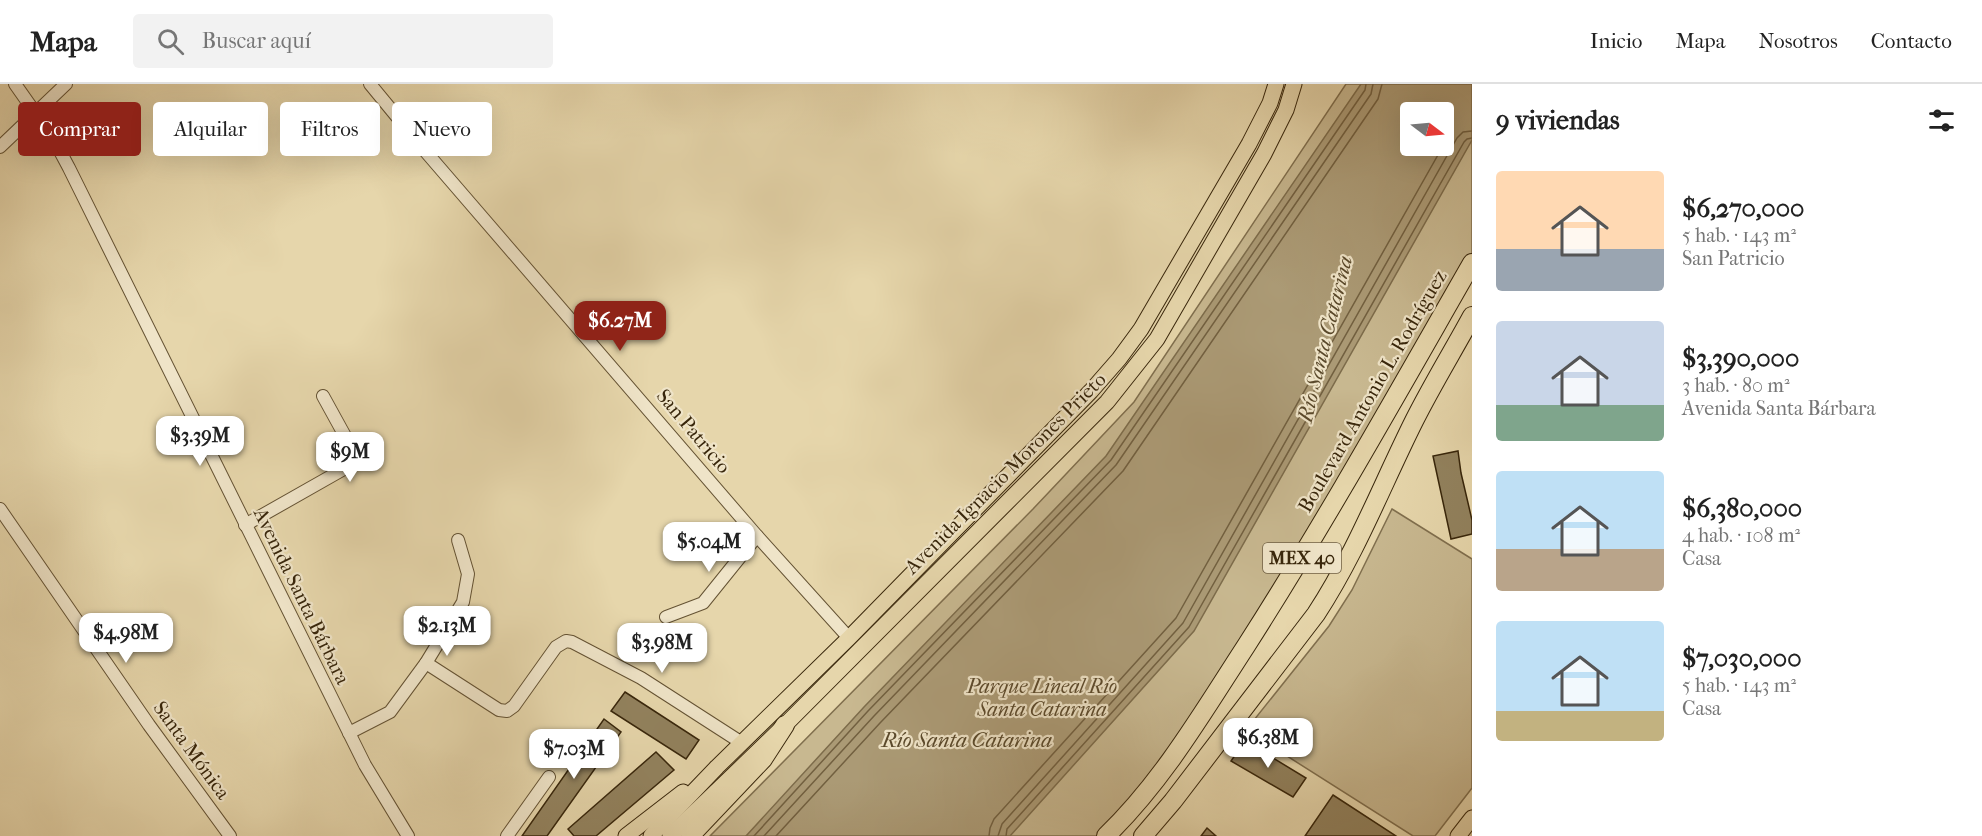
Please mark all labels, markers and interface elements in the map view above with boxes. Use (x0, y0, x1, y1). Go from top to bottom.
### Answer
search box (133, 14, 553, 68)
text: Mapa (30, 25, 97, 58)
icon: search (154, 25, 187, 58)
text: Buscar aquí (202, 28, 311, 54)
text: Inicio (1590, 29, 1642, 53)
text: Mapa (1675, 29, 1725, 53)
text: Nosotros (1758, 29, 1838, 53)
text: Contacto (1871, 29, 1952, 53)
chip: Comprar (18, 102, 141, 156)
chip: Alquilar (153, 102, 268, 156)
chip: Filtros (280, 102, 380, 156)
chip: Nuevo (392, 102, 492, 156)
north arrow (1400, 102, 1454, 156)
map controls (1400, 102, 1454, 156)
icon: filters (1925, 104, 1958, 137)
text: 9 viviendas (1496, 105, 1620, 136)
text: $6,270,000 (1682, 193, 1804, 224)
icon: home (1544, 195, 1616, 267)
text: 5 hab. · 143 m² (1682, 224, 1796, 247)
text: San Patricio (1682, 247, 1785, 270)
water label: Río Santa Catarina (1292, 253, 1357, 427)
street label: Boulevard Antonio L. Rodríguez (1293, 266, 1451, 517)
pin: $6.27M (571, 301, 669, 352)
text: $6.27M (588, 309, 652, 332)
text: $3,390,000 (1682, 343, 1799, 374)
icon: home (1544, 345, 1616, 417)
street label: Avenida Ignacio Morones Prieto (899, 368, 1111, 579)
text: 3 hab. · 80 m² (1682, 374, 1790, 397)
street label: San Patricio (652, 385, 735, 478)
text: Avenida Santa Bárbara (1682, 397, 1876, 420)
pin: $3.39M (151, 416, 249, 467)
text: $3.39M (170, 424, 230, 447)
pin: $9M (321, 432, 379, 483)
text: $9M (330, 440, 370, 463)
text: $6,380,000 (1682, 493, 1802, 524)
icon: home (1544, 495, 1616, 567)
street label: Avenida Santa Bárbara (248, 503, 355, 689)
pin: $5.04M (660, 522, 758, 573)
text: 4 hab. · 108 m² (1682, 524, 1800, 547)
text: $5.04M (677, 530, 741, 553)
road number: MEX 40 (1263, 543, 1341, 573)
text: Casa (1682, 547, 1721, 570)
pin: $2.13M (398, 606, 496, 657)
pin: $4.98M (77, 613, 175, 664)
text: $2.13M (418, 614, 476, 637)
text: $4.98M (93, 621, 159, 644)
pin: $3.98M (613, 623, 711, 674)
text: $3.98M (631, 631, 693, 654)
text: $7,030,000 (1682, 643, 1802, 674)
icon: home (1544, 645, 1616, 717)
text: 5 hab. · 143 m² (1682, 674, 1796, 697)
park label: Parque Lineal Río Santa Catarina (966, 675, 1117, 721)
street label: Santa Mónica (148, 697, 235, 804)
text: Casa (1682, 697, 1721, 720)
pin: $6.38M (1219, 718, 1317, 769)
text: $6.38M (1237, 726, 1299, 749)
water label: Río Santa Catarina (880, 728, 1052, 752)
pin: $7.03M (525, 729, 623, 780)
text: $7.03M (543, 737, 605, 760)

